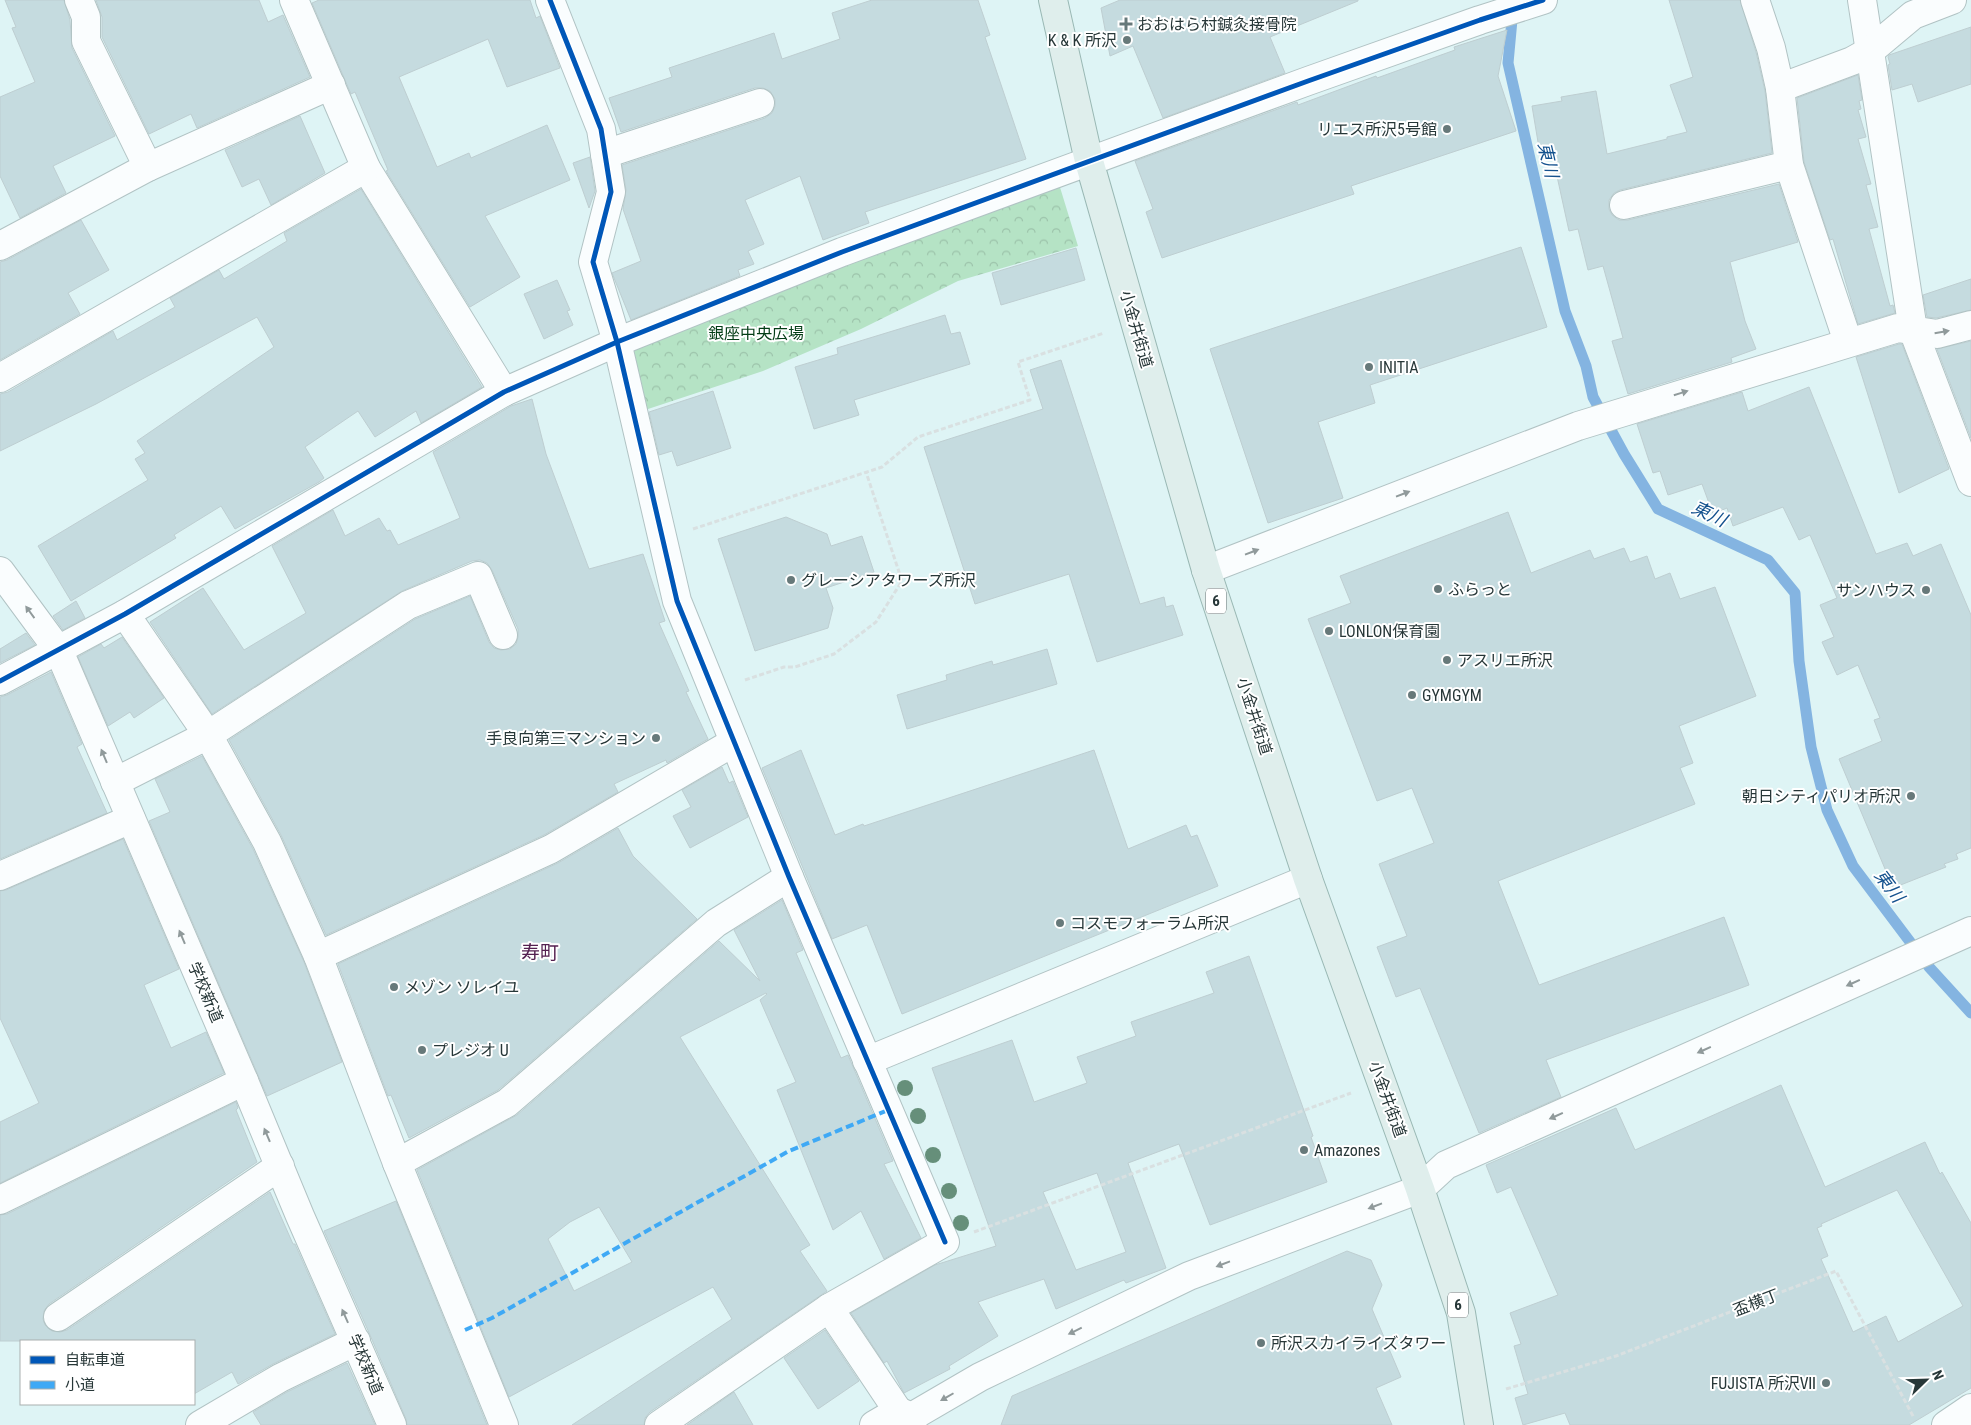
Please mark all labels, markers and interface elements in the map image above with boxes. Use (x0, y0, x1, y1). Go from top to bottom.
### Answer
place label: おおはら村鍼灸接骨院 (1137, 15, 1297, 34)
marker: おおはら村鍼灸接骨院 (1119, 17, 1133, 31)
place label: K & K 所沢 (1048, 31, 1117, 50)
marker: K & K 所沢 (1121, 34, 1133, 46)
place label: リエス所沢5号館 (1317, 120, 1437, 139)
marker: リエス所沢5号館 (1441, 123, 1453, 135)
water label: 東川 (1534, 140, 1563, 182)
street label: 小金井街道 (1116, 288, 1157, 370)
park label: 銀座中央広場 (708, 324, 804, 343)
one-way arrow (1935, 328, 1951, 336)
place label: INITIA (1379, 358, 1418, 377)
marker: INITIA (1363, 361, 1375, 373)
one-way arrow (1674, 388, 1689, 396)
one-way arrow (1396, 489, 1410, 497)
water label: 東川 (1688, 496, 1732, 532)
one-way arrow (1245, 548, 1259, 556)
place label: グレーシアタワーズ所沢 (801, 571, 976, 590)
marker: グレーシアタワーズ所沢 (785, 574, 797, 586)
place label: ふらっと (1448, 580, 1512, 599)
place label: サンハウス (1836, 581, 1916, 600)
marker: ふらっと (1432, 583, 1444, 595)
marker: サンハウス (1920, 584, 1932, 596)
road number: 6 (1206, 588, 1226, 614)
one-way arrow (25, 605, 35, 619)
place label: LONLON保育園 (1339, 622, 1440, 641)
marker: LONLON保育園 (1323, 625, 1335, 637)
place label: アスリエ所沢 (1457, 651, 1553, 670)
marker: アスリエ所沢 (1441, 654, 1453, 666)
street label: 小金井街道 (1233, 675, 1276, 757)
place label: GYMGYM (1422, 686, 1482, 705)
marker: GYMGYM (1406, 689, 1418, 701)
place label: 手良向第三マンション (486, 729, 646, 748)
marker: 手良向第三マンション (650, 732, 662, 744)
one-way arrow (100, 749, 108, 763)
place label: 朝日シティパリオ所沢 (1742, 787, 1901, 806)
marker: 朝日シティパリオ所沢 (1905, 790, 1917, 802)
water label: 東川 (1870, 865, 1910, 908)
place label: コスモフォーラム所沢 (1070, 914, 1230, 933)
marker: コスモフォーラム所沢 (1054, 917, 1066, 929)
one-way arrow (178, 930, 186, 944)
district label: 寿町 (521, 941, 559, 964)
street label: 学校新道 (184, 959, 227, 1025)
place label: メゾン ソレイユ (404, 978, 519, 997)
one-way arrow (1846, 980, 1860, 988)
marker: メゾン ソレイユ (388, 981, 400, 993)
place label: プレジオ U (432, 1041, 509, 1060)
marker: プレジオ U (416, 1044, 428, 1056)
one-way arrow (1697, 1046, 1711, 1054)
street label: 小金井街道 (1365, 1058, 1410, 1140)
one-way arrow (1549, 1112, 1563, 1120)
one-way arrow (263, 1128, 271, 1142)
place label: Amazones (1314, 1141, 1380, 1160)
marker: Amazones (1298, 1144, 1310, 1156)
one-way arrow (1367, 1203, 1382, 1210)
one-way arrow (1215, 1261, 1230, 1268)
street label: 盃横丁 (1730, 1285, 1782, 1320)
road number: 6 (1448, 1292, 1468, 1318)
one-way arrow (340, 1309, 348, 1323)
one-way arrow (1068, 1328, 1082, 1336)
street label: 学校新道 (344, 1331, 387, 1397)
place label: 所沢スカイライズタワー (1271, 1334, 1447, 1353)
marker: 所沢スカイライズタワー (1255, 1337, 1267, 1349)
legend (20, 1340, 195, 1405)
text: 自転車道 (65, 1351, 125, 1369)
north arrow (1901, 1355, 1951, 1405)
text: N (1929, 1368, 1947, 1382)
place label: FUJISTA 所沢Ⅶ (1711, 1374, 1816, 1393)
text: 小道 (65, 1376, 95, 1394)
marker: FUJISTA 所沢Ⅶ (1820, 1377, 1832, 1389)
one-way arrow (940, 1392, 953, 1401)

